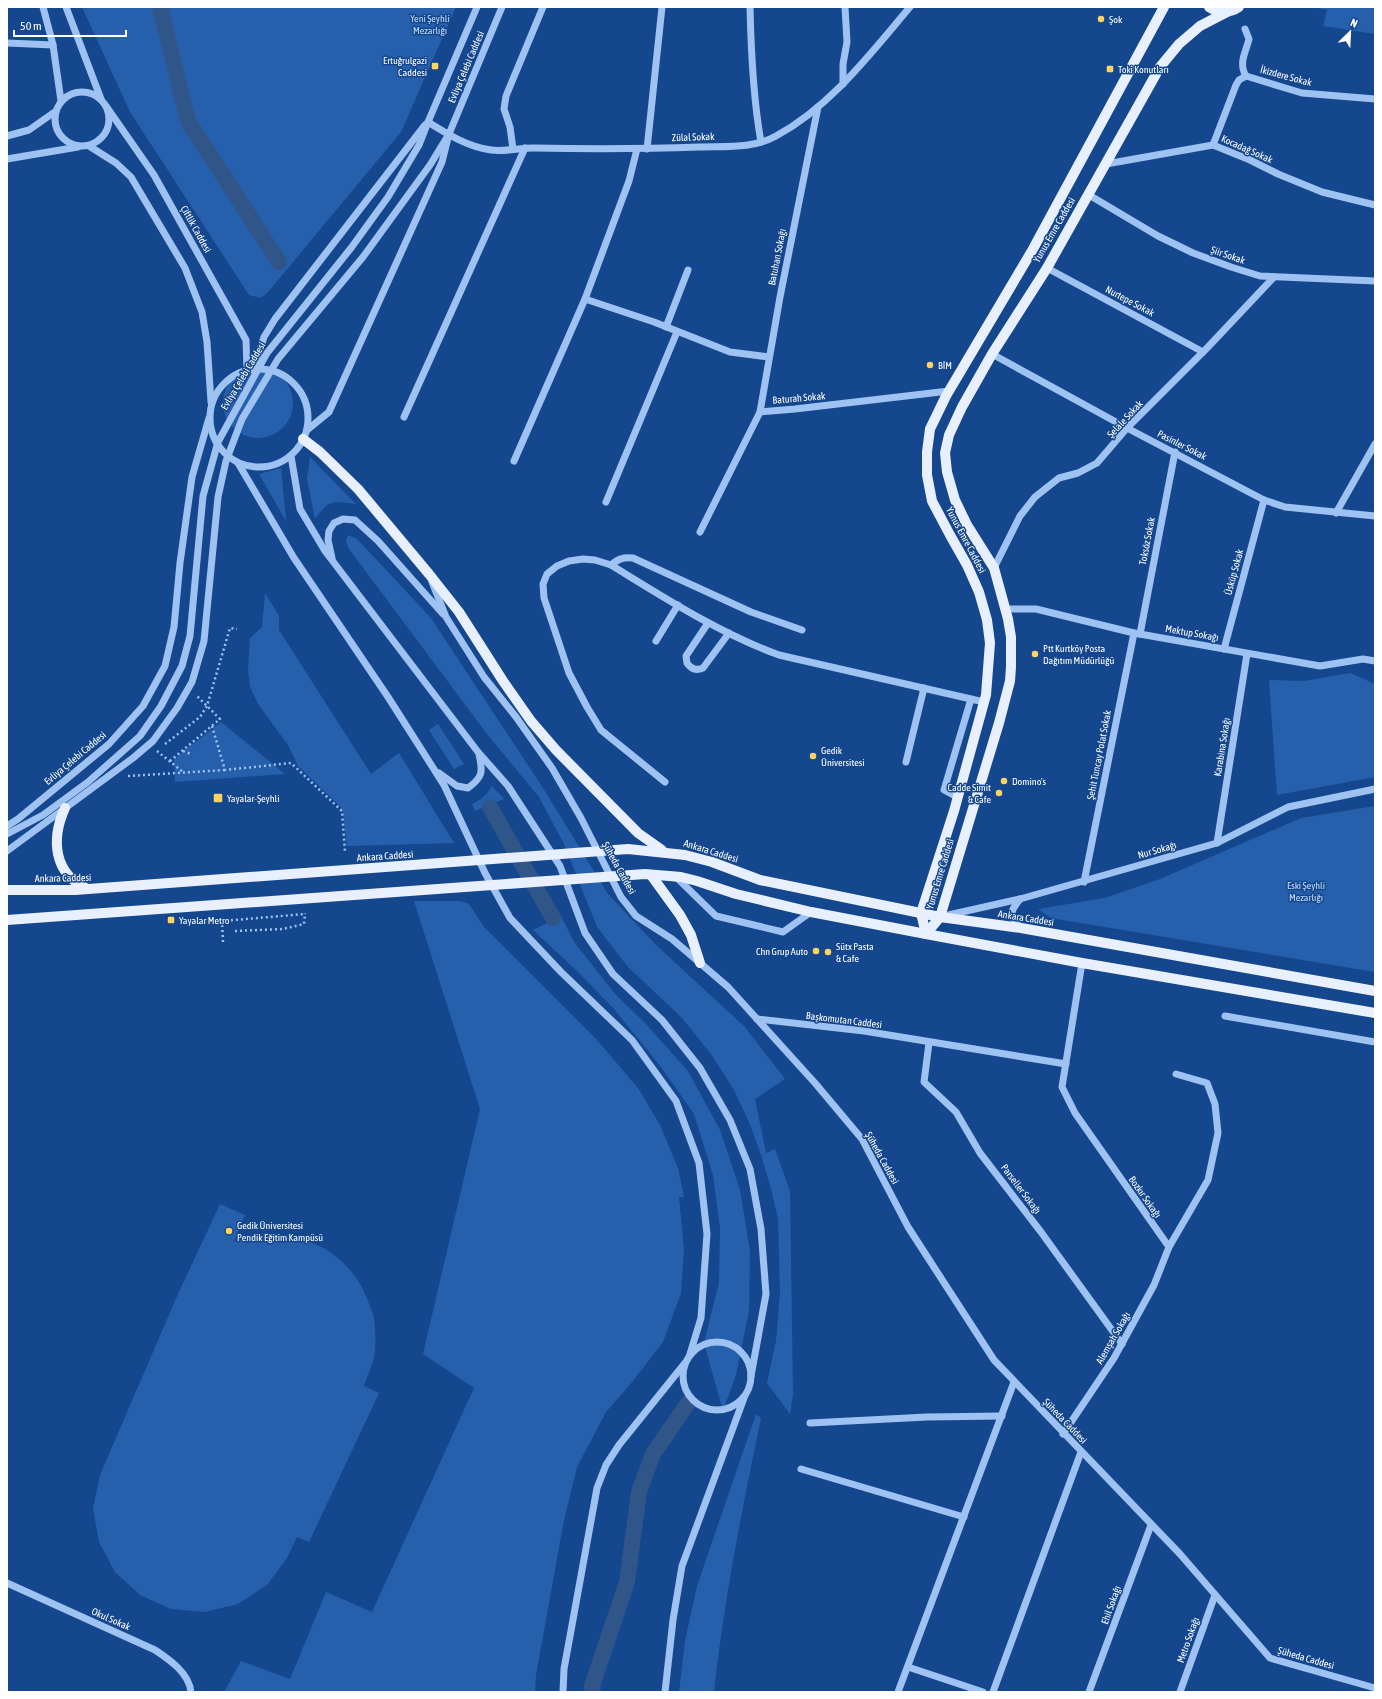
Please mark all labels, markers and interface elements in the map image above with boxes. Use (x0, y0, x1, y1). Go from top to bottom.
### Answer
scale bar (14, 12, 126, 38)
north arrow (1330, 12, 1370, 52)
park label: Yeni Şeyhli Mezarlığı (410, 13, 450, 36)
marker: Şok (1096, 14, 1106, 24)
place label: Şok (1109, 14, 1123, 25)
text: N (1349, 16, 1359, 30)
text: 50 m (20, 19, 42, 33)
street label: Evliya Çelebi Caddesi (446, 29, 486, 105)
place label: Ertuğrulgazi Caddesi (383, 55, 427, 78)
marker: Ertuğrulgazi Caddesi (430, 61, 440, 71)
marker: Toki Konutları (1105, 64, 1115, 74)
place label: Toki Konutları (1118, 64, 1169, 75)
street label: İkizdere Sokak (1259, 64, 1314, 88)
street label: Zülal Sokak (671, 131, 715, 143)
street label: Kocadağ Sokak (1220, 133, 1275, 165)
street label: Yunus Emre Caddesi (1031, 196, 1077, 264)
street label: Çiftlik Caddesi (179, 204, 213, 254)
street label: Batuhan Sokağı (766, 228, 788, 286)
street label: Şiir Sokak (1209, 244, 1247, 266)
street label: Nurtepe Sokak (1104, 283, 1157, 319)
street label: Evliya Çelebi Caddesi (218, 340, 268, 412)
marker: BİM (925, 360, 935, 370)
place label: BİM (938, 360, 952, 371)
street label: Baturah Sokak (772, 390, 827, 406)
street label: Şelale Sokak (1105, 398, 1145, 440)
street label: Pasinler Sokak (1156, 428, 1209, 462)
street label: Yunus Emre Caddesi (944, 505, 988, 575)
street label: Toksöz Sokak (1137, 516, 1157, 566)
street label: Üsküp Sokak (1223, 547, 1246, 596)
street label: Mektup Sokağı (1164, 623, 1220, 643)
place label: Ptt Kurtköy Posta Dağıtım Müdürlüğü (1043, 643, 1114, 666)
marker: Ptt Kurtköy Posta Dağıtım Müdürlüğü (1030, 649, 1040, 659)
street label: Şehit Tuncay Polat Sokak (1085, 709, 1113, 801)
street label: Karabina Sokağı (1212, 717, 1232, 777)
street label: Evliya Çelebi Caddesi (42, 729, 108, 787)
place label: Gedik Üniversitesi (821, 745, 865, 768)
marker: Gedik Üniversitesi (808, 751, 818, 761)
marker: Domino's (999, 776, 1009, 786)
place label: Domino's (1012, 776, 1047, 787)
place label: Cadde Simit & Cafe (948, 782, 991, 805)
marker: Cadde Simit & Cafe (994, 788, 1004, 798)
marker: Yayalar-Şeyhli (212, 792, 224, 804)
place label: Yayalar-Şeyhli (227, 793, 279, 804)
street label: Ankara Caddesi (682, 837, 740, 865)
street label: Yunus Emre Caddesi (924, 837, 956, 911)
street label: Nur Sokağı (1136, 839, 1178, 861)
street label: Şüheda Caddesi (600, 840, 638, 896)
street label: Ankara Caddesi (356, 849, 414, 863)
street label: Ankara Caddesi (35, 872, 91, 884)
park label: Eski Şeyhli Mezarlığı (1287, 880, 1325, 903)
street label: Ankara Caddesi (997, 908, 1055, 928)
marker: Yayalar Metro (166, 915, 176, 925)
place label: Yayalar Metro (179, 915, 230, 926)
place label: Sütx Pasta & Cafe (836, 941, 874, 964)
place label: Chn Grup Auto (756, 946, 808, 957)
marker: Chn Grup Auto (811, 946, 821, 956)
marker: Sütx Pasta & Cafe (823, 947, 833, 957)
street label: Başkomutan Caddesi (805, 1010, 883, 1030)
street label: Şüheda Caddesi (863, 1130, 901, 1186)
street label: Parseller Sokağı (999, 1162, 1043, 1216)
street label: Bozkır Sokağı (1127, 1174, 1163, 1220)
place label: Gedik Üniversitesi Pendik Eğitim Kampüsü (237, 1220, 323, 1243)
marker: Gedik Üniversitesi Pendik Eğitim Kampüsü (224, 1226, 234, 1236)
street label: Alemşah Sokağı (1094, 1310, 1132, 1366)
street label: Şüheda Caddesi (1041, 1396, 1089, 1446)
street label: Ehil Sokağı (1099, 1584, 1123, 1626)
street label: Okul Sokak (90, 1606, 133, 1633)
street label: Metro Sokağı (1175, 1616, 1201, 1664)
street label: Şüheda Caddesi (1277, 1645, 1335, 1671)

